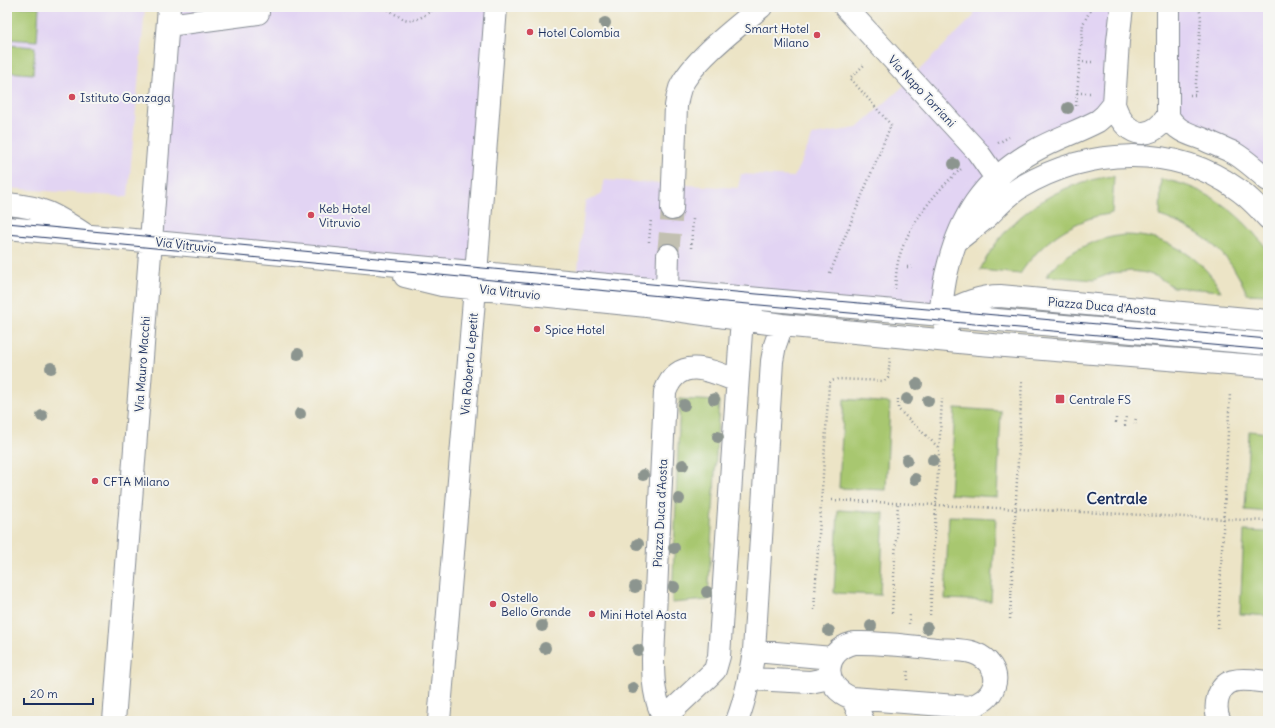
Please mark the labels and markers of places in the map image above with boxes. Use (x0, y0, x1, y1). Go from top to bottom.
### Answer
place label: Smart Hotel Milano (745, 21, 809, 50)
place label: Hotel Colombia (538, 25, 620, 40)
marker: Hotel Colombia (525, 27, 535, 37)
marker: Smart Hotel Milano (812, 30, 822, 40)
place label: Istituto Gonzaga (80, 90, 171, 105)
marker: Istituto Gonzaga (67, 92, 77, 102)
place label: Keb Hotel Vitruvio (319, 201, 370, 230)
marker: Keb Hotel Vitruvio (306, 210, 316, 220)
place label: Spice Hotel (545, 322, 605, 337)
marker: Spice Hotel (532, 324, 542, 334)
place label: Centrale FS (1069, 392, 1131, 407)
marker: Centrale FS (1054, 393, 1066, 405)
place label: CFTA Milano (103, 474, 170, 489)
marker: CFTA Milano (90, 476, 100, 486)
place label: Ostello Bello Grande (501, 590, 571, 619)
marker: Ostello Bello Grande (488, 599, 498, 609)
place label: Mini Hotel Aosta (600, 607, 687, 622)
marker: Mini Hotel Aosta (587, 609, 597, 619)

